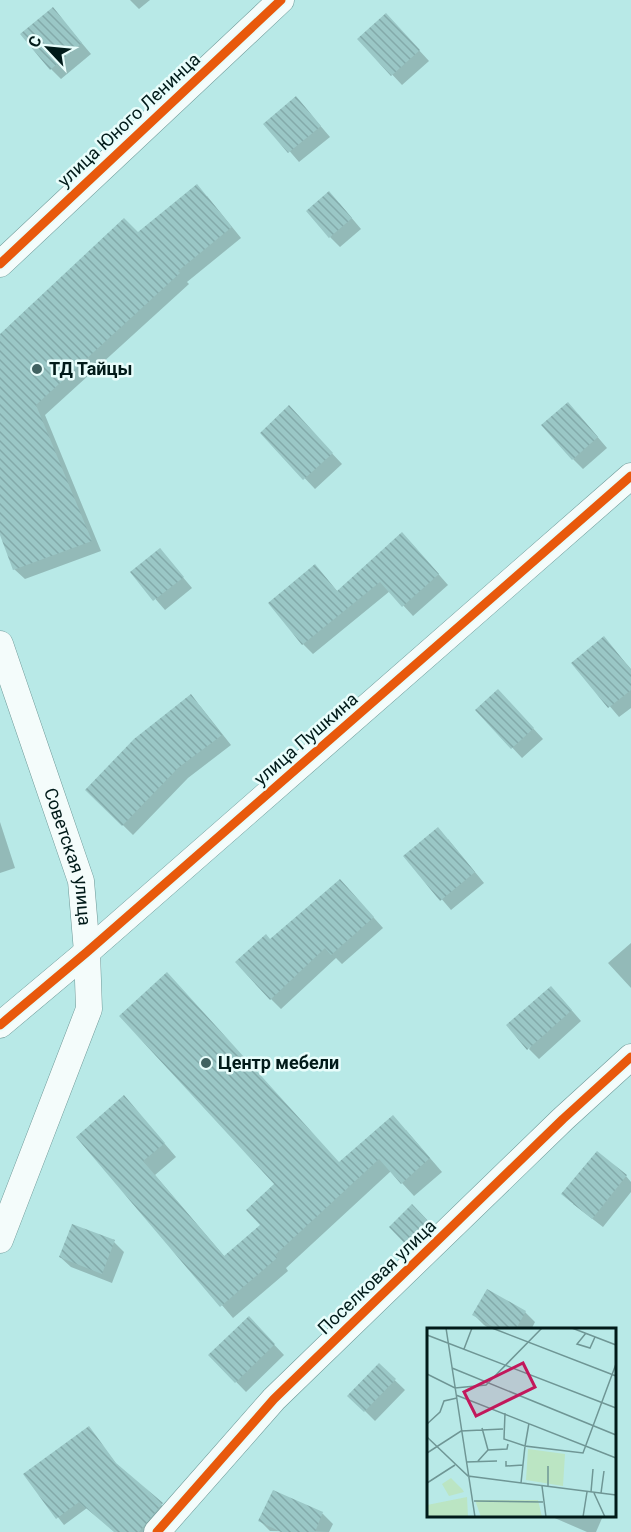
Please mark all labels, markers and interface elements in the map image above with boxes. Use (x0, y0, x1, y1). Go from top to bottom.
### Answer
north arrow (18, 18, 78, 78)
text: С (24, 33, 46, 51)
street label: улица Юного Ленинца (53, 48, 204, 191)
place label: ТД Тайцы (49, 358, 132, 379)
marker: ТД Тайцы (30, 362, 44, 376)
street label: улица Пушкина (250, 688, 362, 789)
street label: Советская улица (40, 785, 96, 926)
place label: Центр мебели (218, 1052, 339, 1073)
marker: Центр мебели (199, 1056, 213, 1070)
street label: Поселковая улица (313, 1215, 440, 1338)
inset map (427, 1328, 616, 1517)

